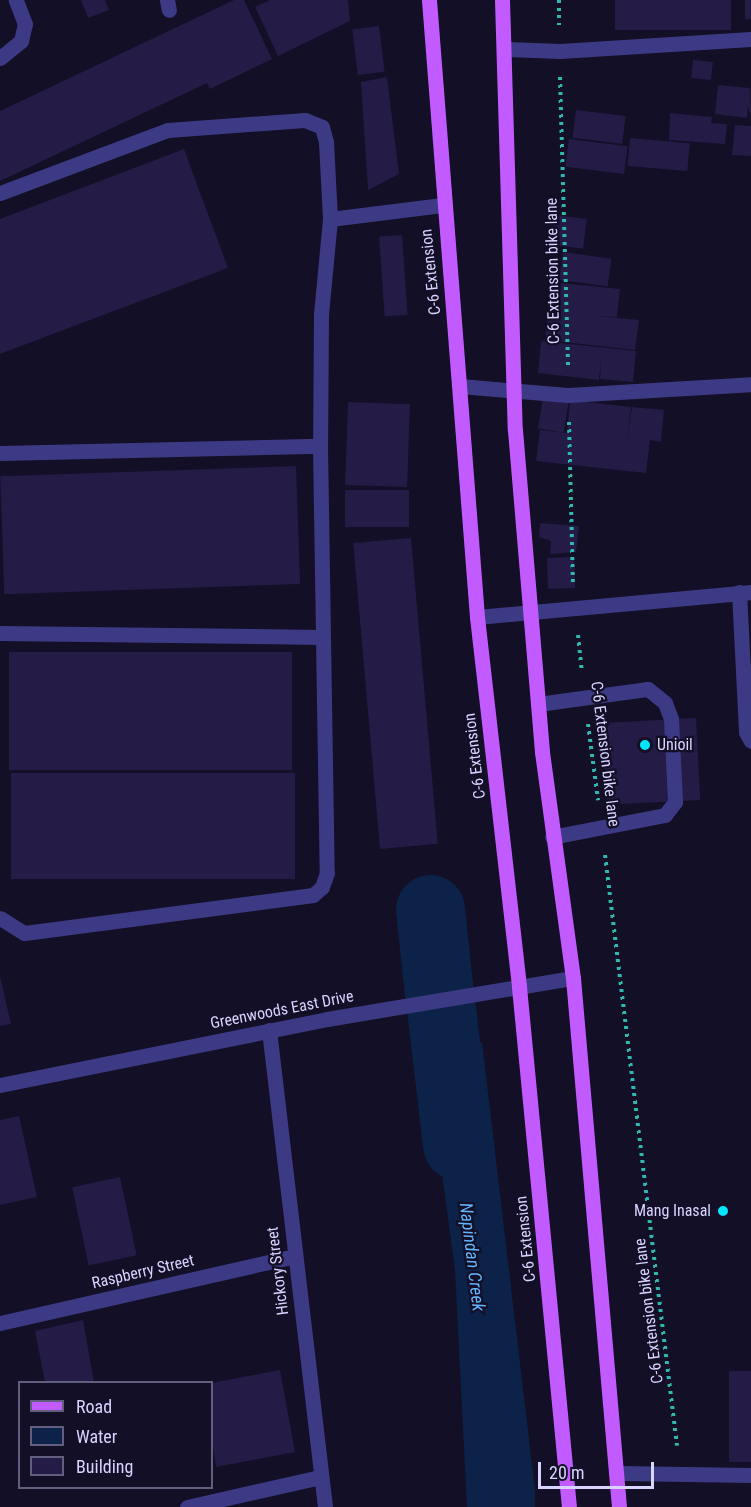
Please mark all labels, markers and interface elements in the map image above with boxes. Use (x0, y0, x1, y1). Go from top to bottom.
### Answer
street label: C-6 Extension bike lane (542, 198, 564, 344)
street label: C-6 Extension (417, 228, 445, 316)
street label: C-6 Extension bike lane (587, 680, 623, 828)
street label: C-6 Extension (460, 712, 490, 800)
place label: Unioil (657, 735, 693, 755)
marker: Unioil (638, 738, 652, 752)
street label: Greenwoods East Drive (209, 987, 355, 1033)
street label: C-6 Extension (512, 1195, 540, 1283)
place label: Mang Inasal (634, 1201, 711, 1221)
water label: Napindan Creek (455, 1202, 489, 1312)
marker: Mang Inasal (716, 1204, 730, 1218)
street label: Hickory Street (263, 1226, 293, 1316)
street label: C-6 Extension bike lane (631, 1237, 667, 1385)
street label: Raspberry Street (90, 1251, 196, 1293)
legend (18, 1381, 213, 1489)
text: Road (76, 1396, 112, 1417)
text: Water (76, 1426, 117, 1447)
scale bar (541, 1450, 656, 1488)
text: Building (76, 1456, 133, 1477)
text: 20 m (549, 1462, 584, 1483)

